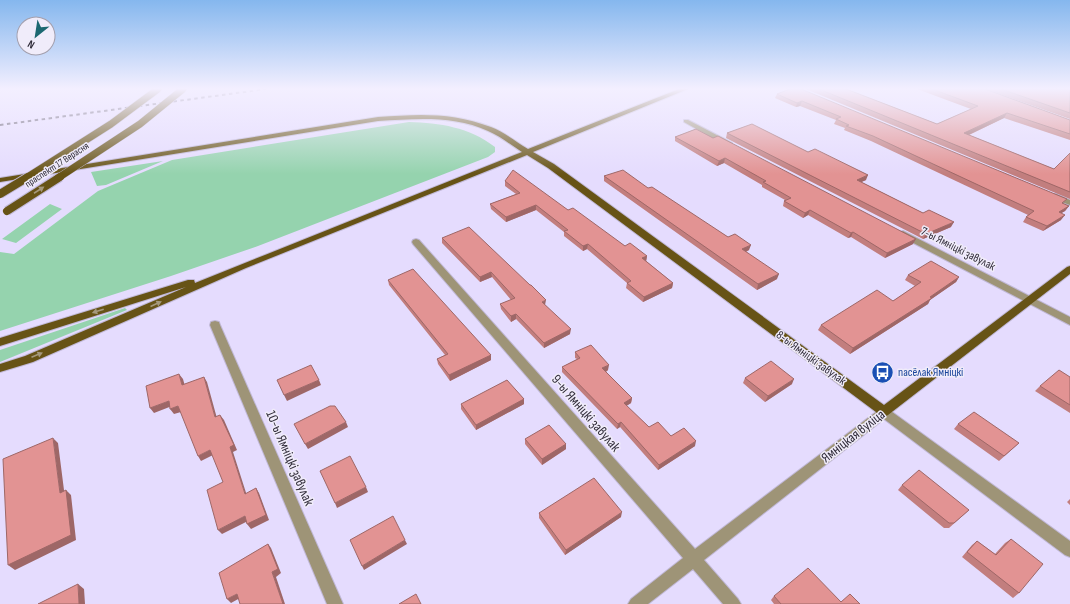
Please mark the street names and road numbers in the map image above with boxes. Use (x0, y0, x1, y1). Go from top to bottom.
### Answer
street label: праспект 17 Верасня (23, 140, 91, 190)
street label: 7-ы Ямніцкі завулак (918, 224, 998, 274)
street label: 8-ы Ямніцкі завулак (773, 328, 849, 389)
street label: 9-ы Ямніцкі завулак (548, 371, 625, 456)
street label: Ямніцкая вуліца (818, 406, 888, 466)
street label: 10-ы Ямніцкі завулак (262, 408, 318, 509)

